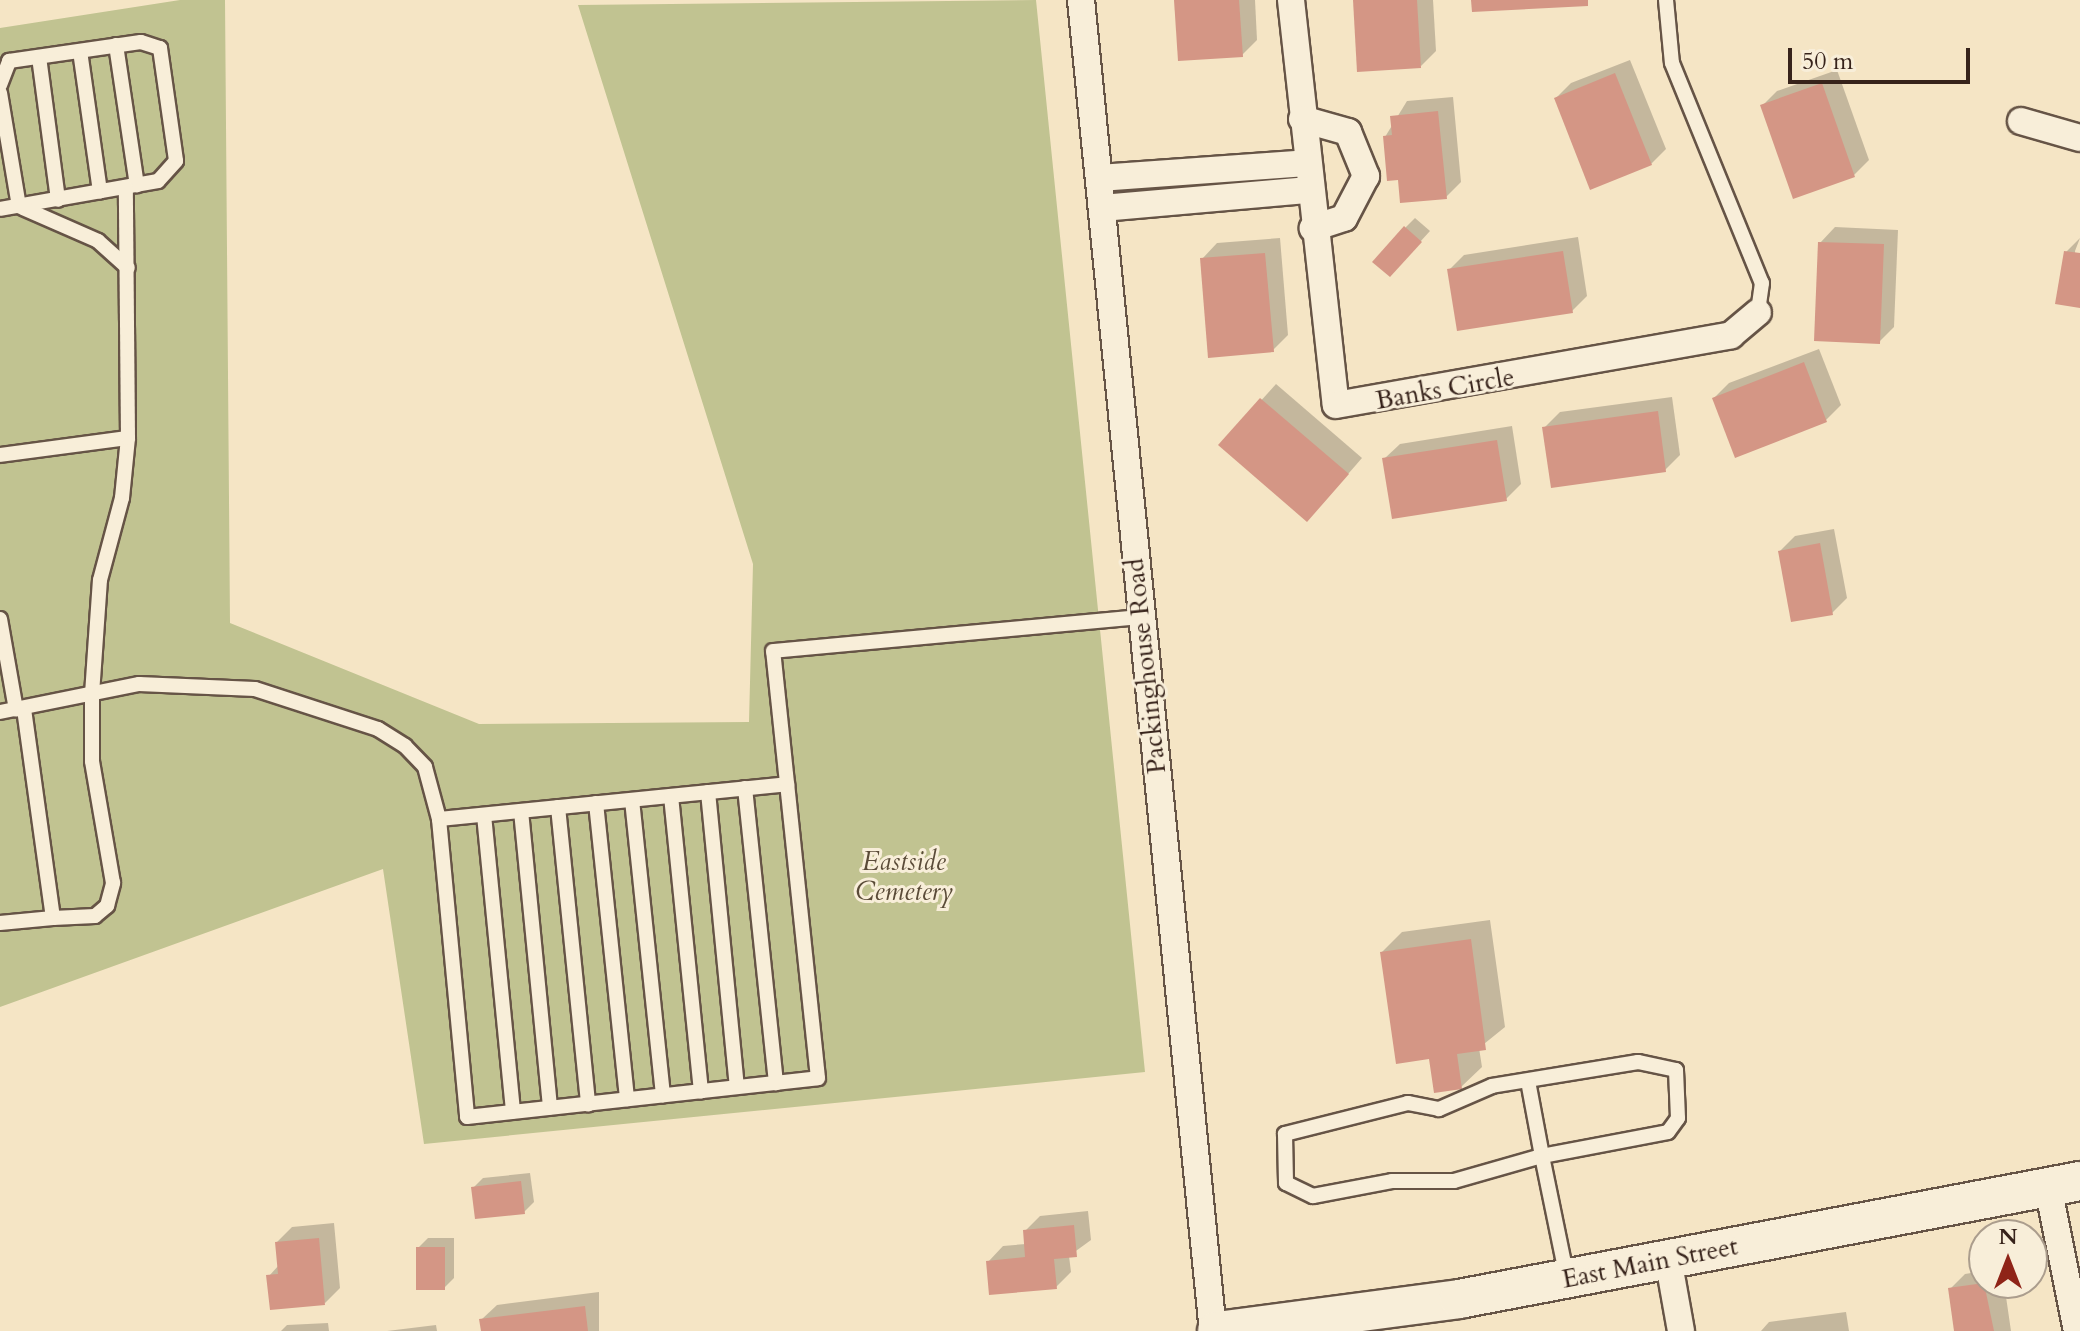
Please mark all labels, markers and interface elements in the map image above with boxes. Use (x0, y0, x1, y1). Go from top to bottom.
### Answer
scale bar (1792, 32, 1974, 82)
text: 50 m (1802, 45, 1853, 78)
street label: Banks Circle (1373, 361, 1517, 417)
street label: Packinghouse Road (1119, 557, 1173, 775)
park label: Eastside Cemetery (855, 846, 953, 908)
north arrow (1968, 1219, 2048, 1299)
text: N (1998, 1222, 2018, 1252)
street label: East Main Street (1559, 1231, 1741, 1295)

